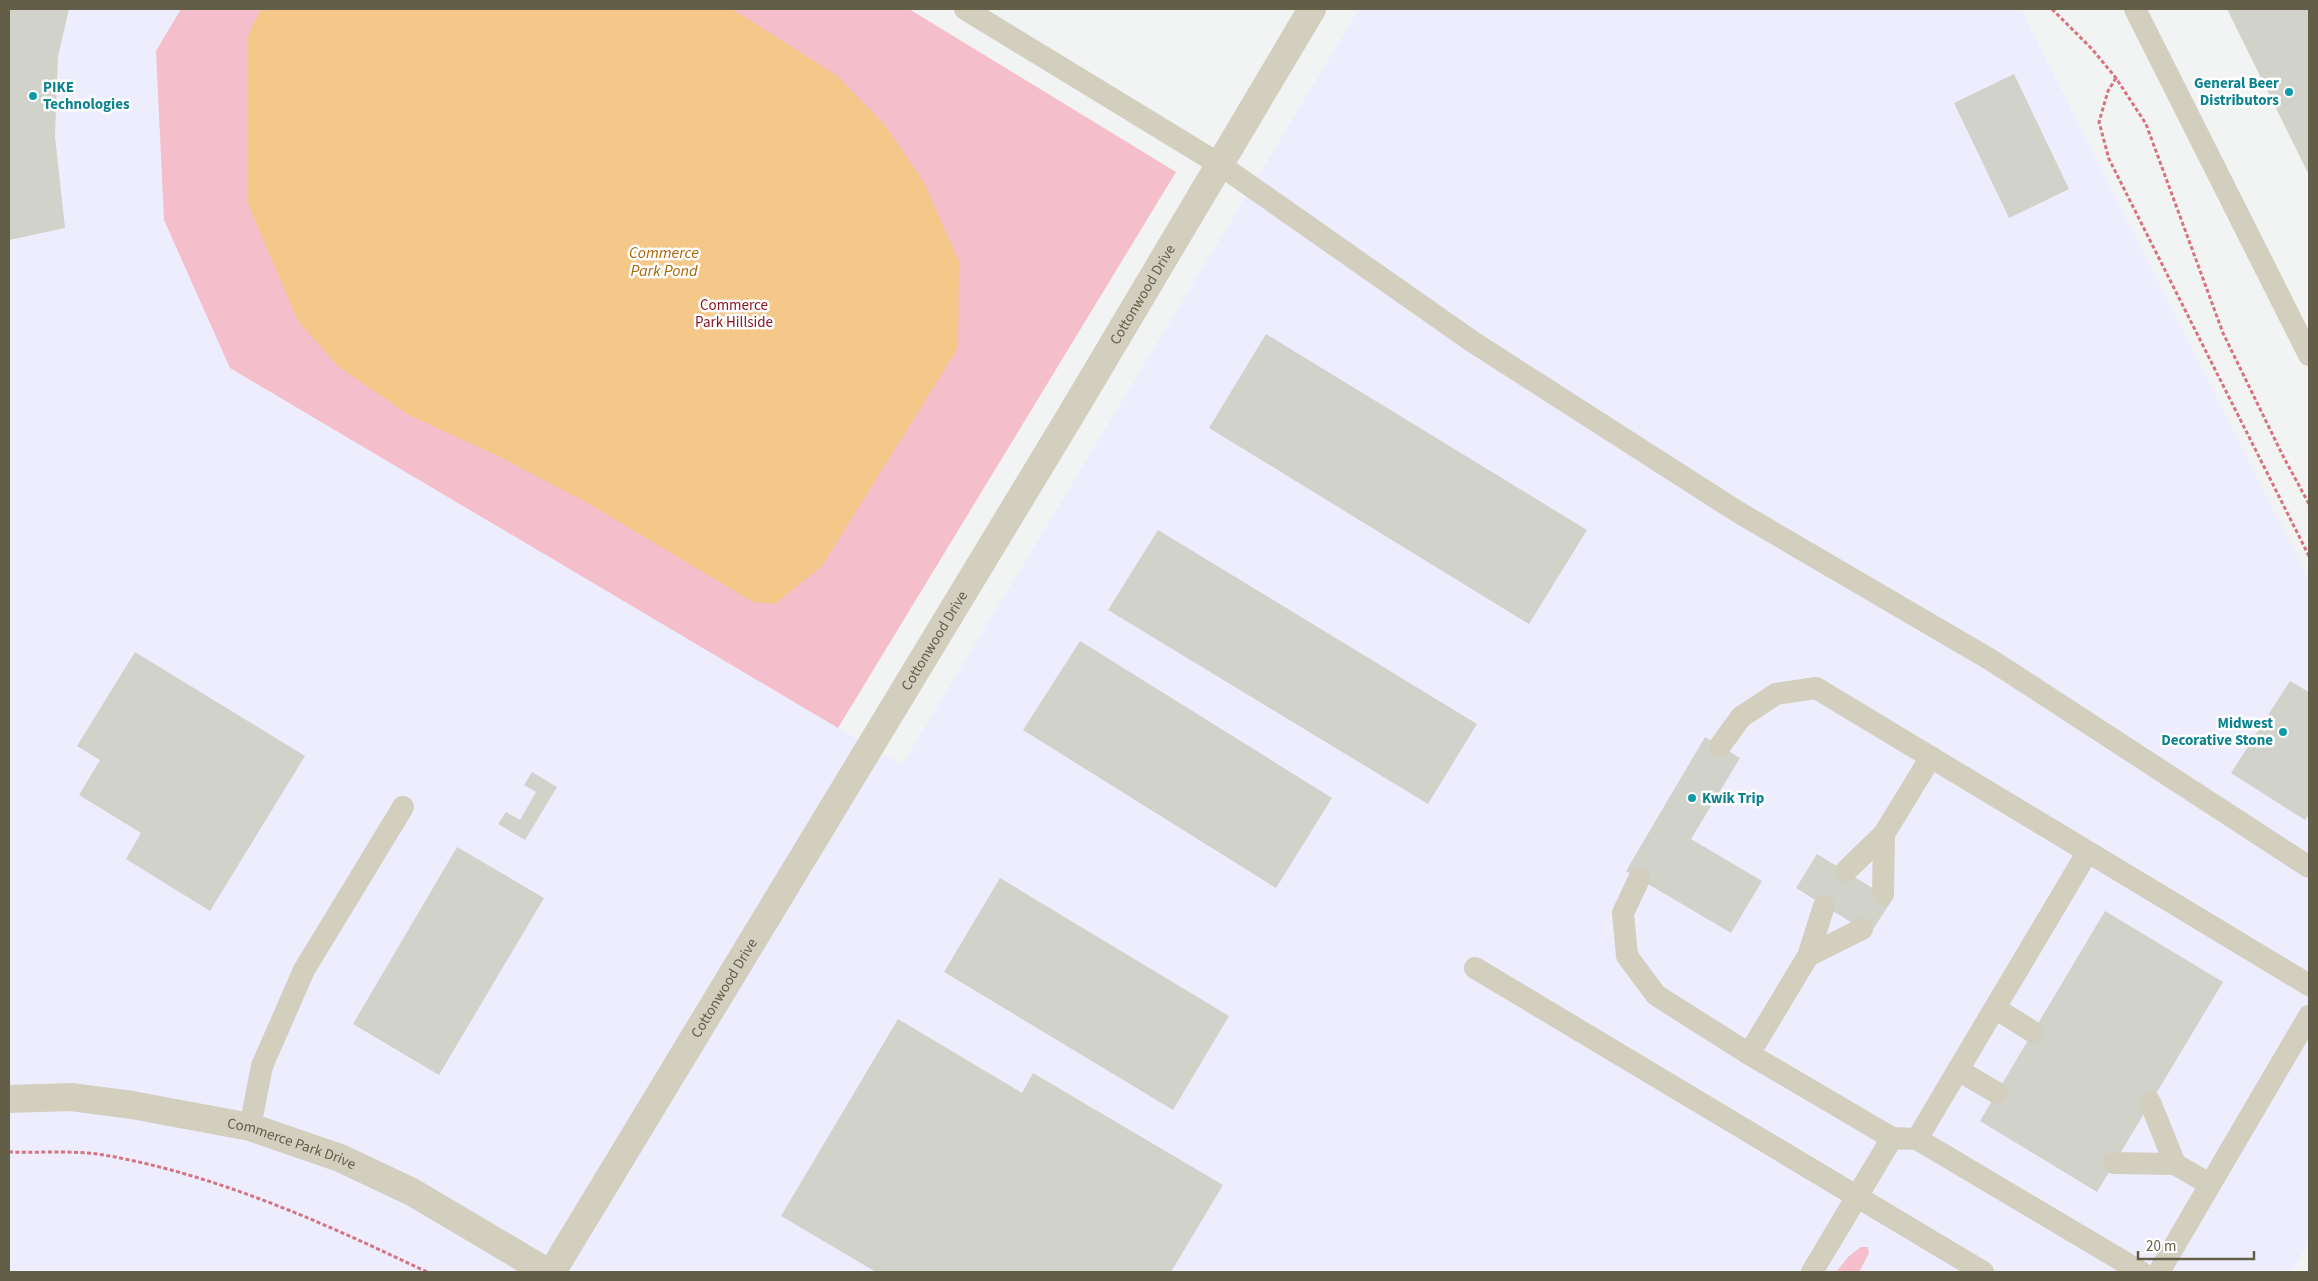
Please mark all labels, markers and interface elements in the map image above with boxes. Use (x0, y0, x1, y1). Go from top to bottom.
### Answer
place label: General Beer Distributors (2194, 73, 2279, 111)
place label: PIKE Technologies (43, 77, 130, 115)
marker: General Beer Distributors (2283, 86, 2295, 98)
marker: PIKE Technologies (27, 90, 39, 102)
street label: Cottonwood Drive (1105, 241, 1181, 349)
water label: Commerce Park Pond (629, 242, 699, 282)
park label: Commerce Park Hillside (695, 295, 773, 333)
street label: Cottonwood Drive (896, 587, 973, 695)
place label: Midwest Decorative Stone (2161, 713, 2273, 751)
marker: Midwest Decorative Stone (2277, 726, 2289, 738)
place label: Kwik Trip (1702, 788, 1765, 809)
marker: Kwik Trip (1686, 792, 1698, 804)
street label: Cottonwood Drive (686, 934, 763, 1042)
street label: Commerce Park Drive (225, 1113, 359, 1175)
scale bar (2138, 1228, 2254, 1260)
text: 20 m (2146, 1236, 2176, 1257)

